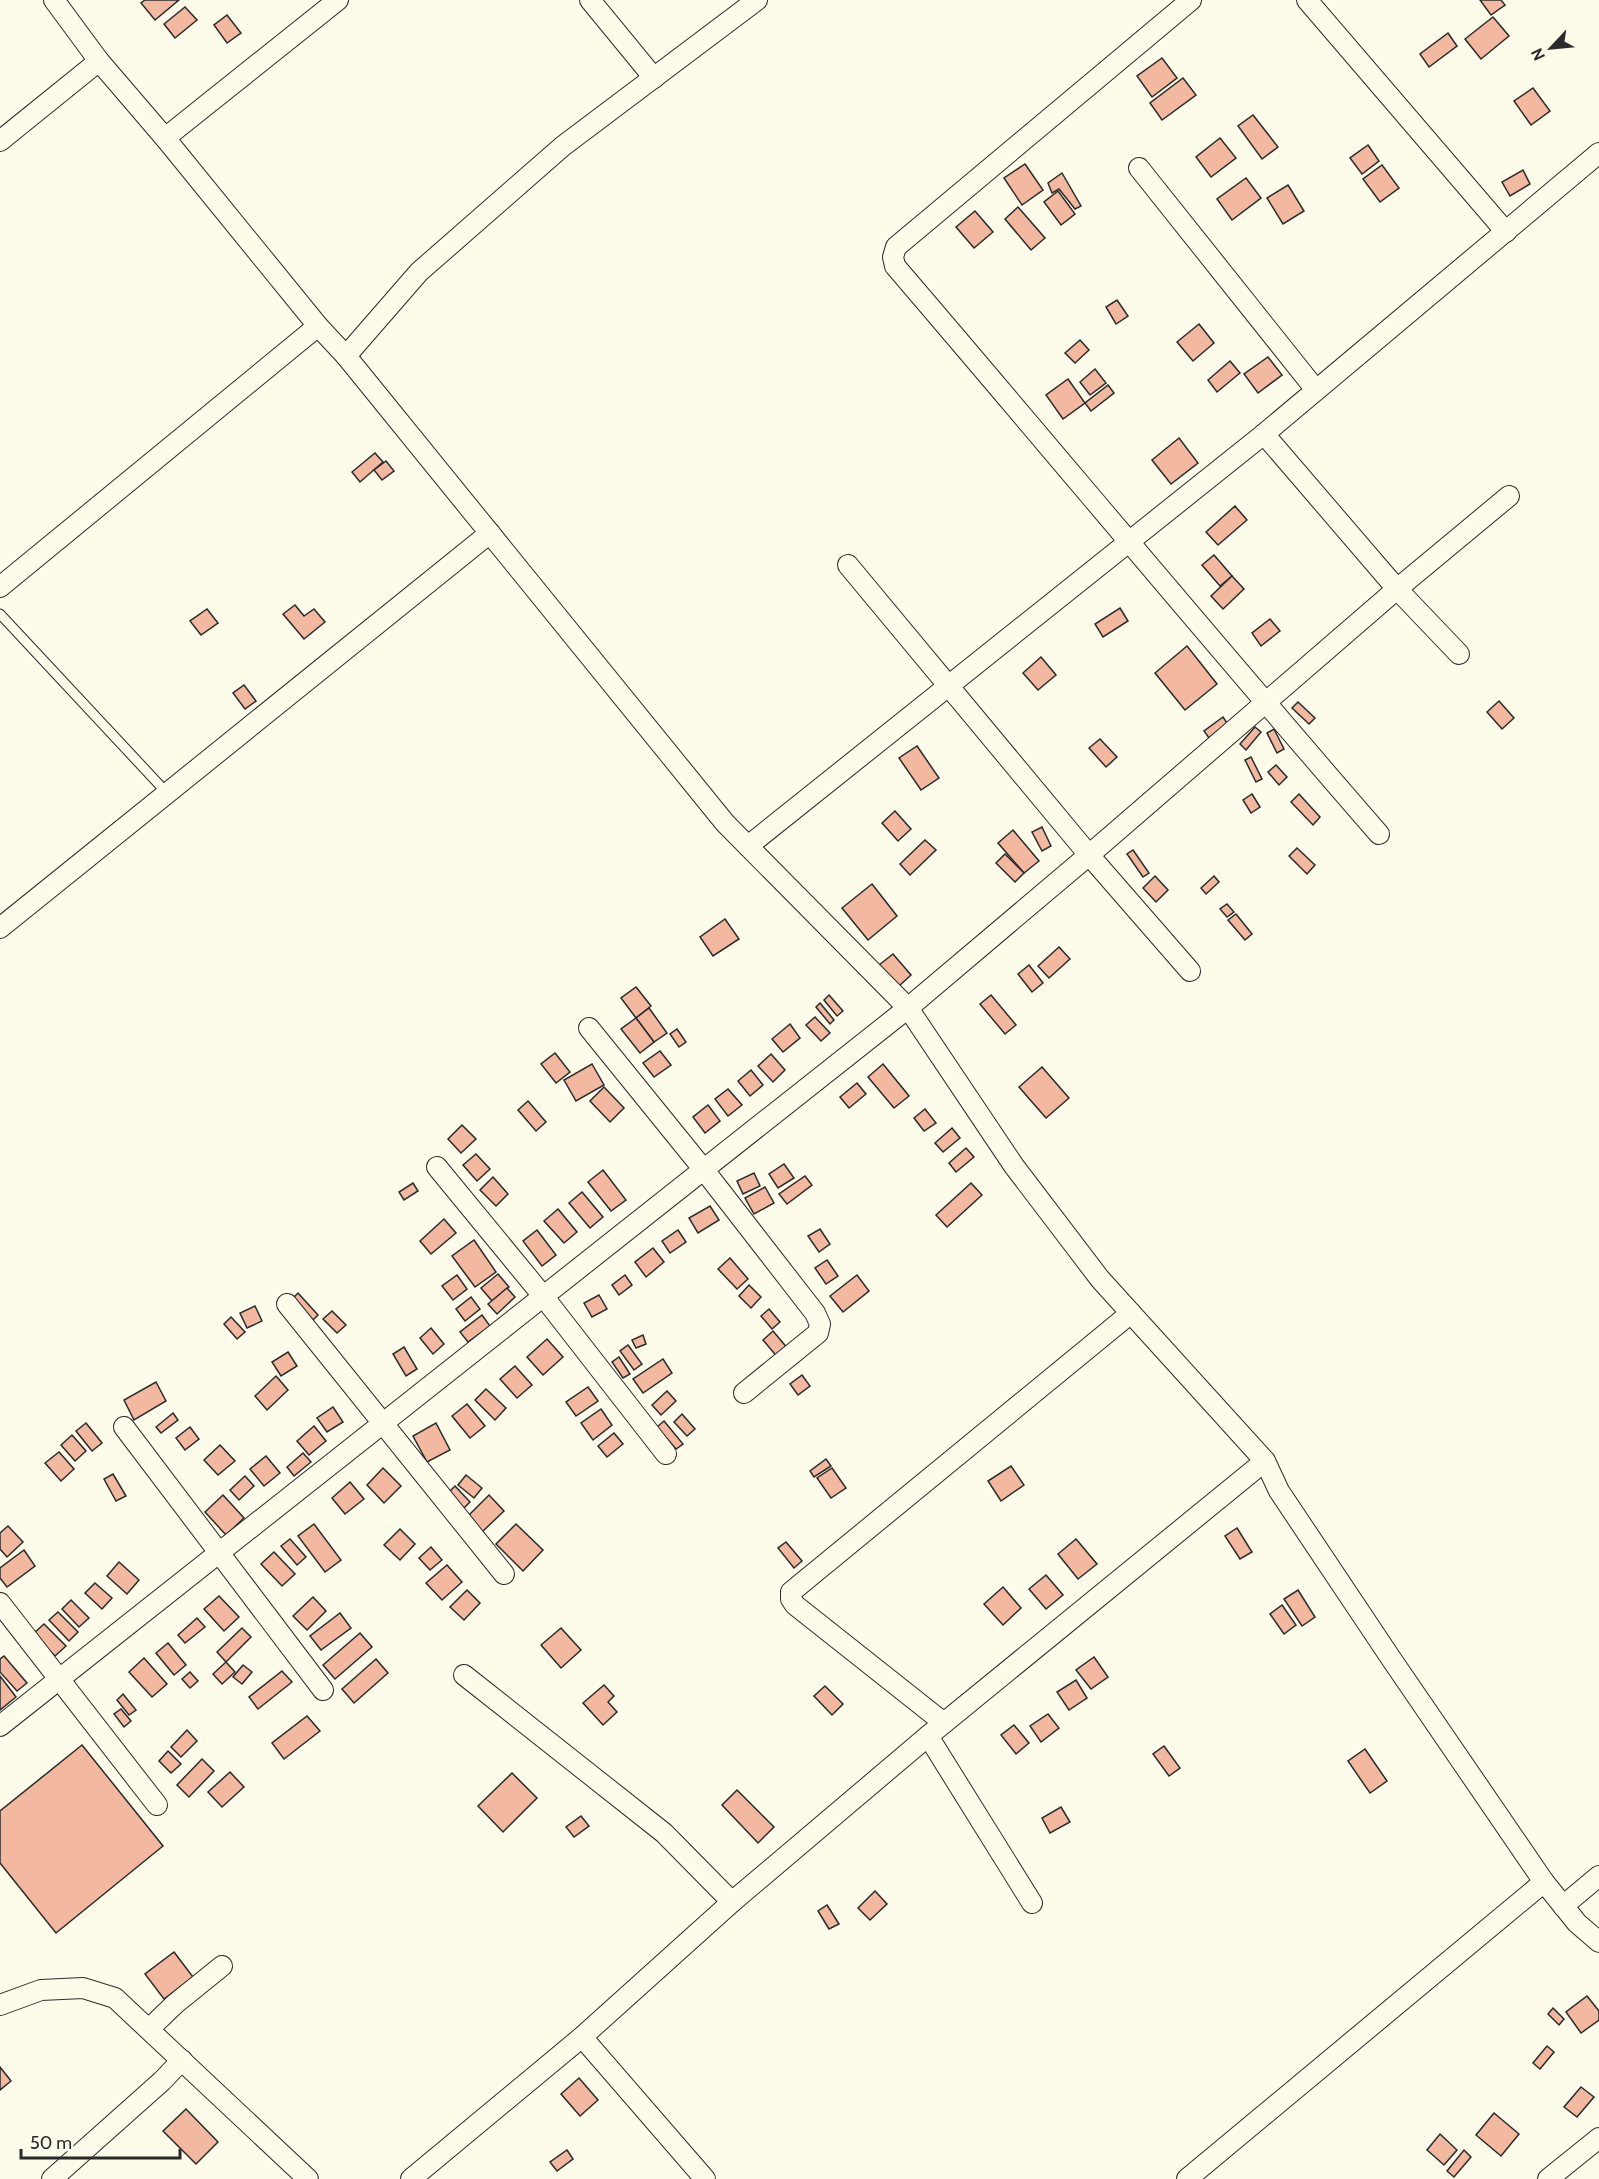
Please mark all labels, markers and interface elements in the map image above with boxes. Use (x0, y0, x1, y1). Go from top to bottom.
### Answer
north arrow (1521, 18, 1581, 78)
text: N (1527, 45, 1549, 64)
scale bar (21, 2122, 180, 2160)
text: 50 m (30, 2132, 72, 2154)

